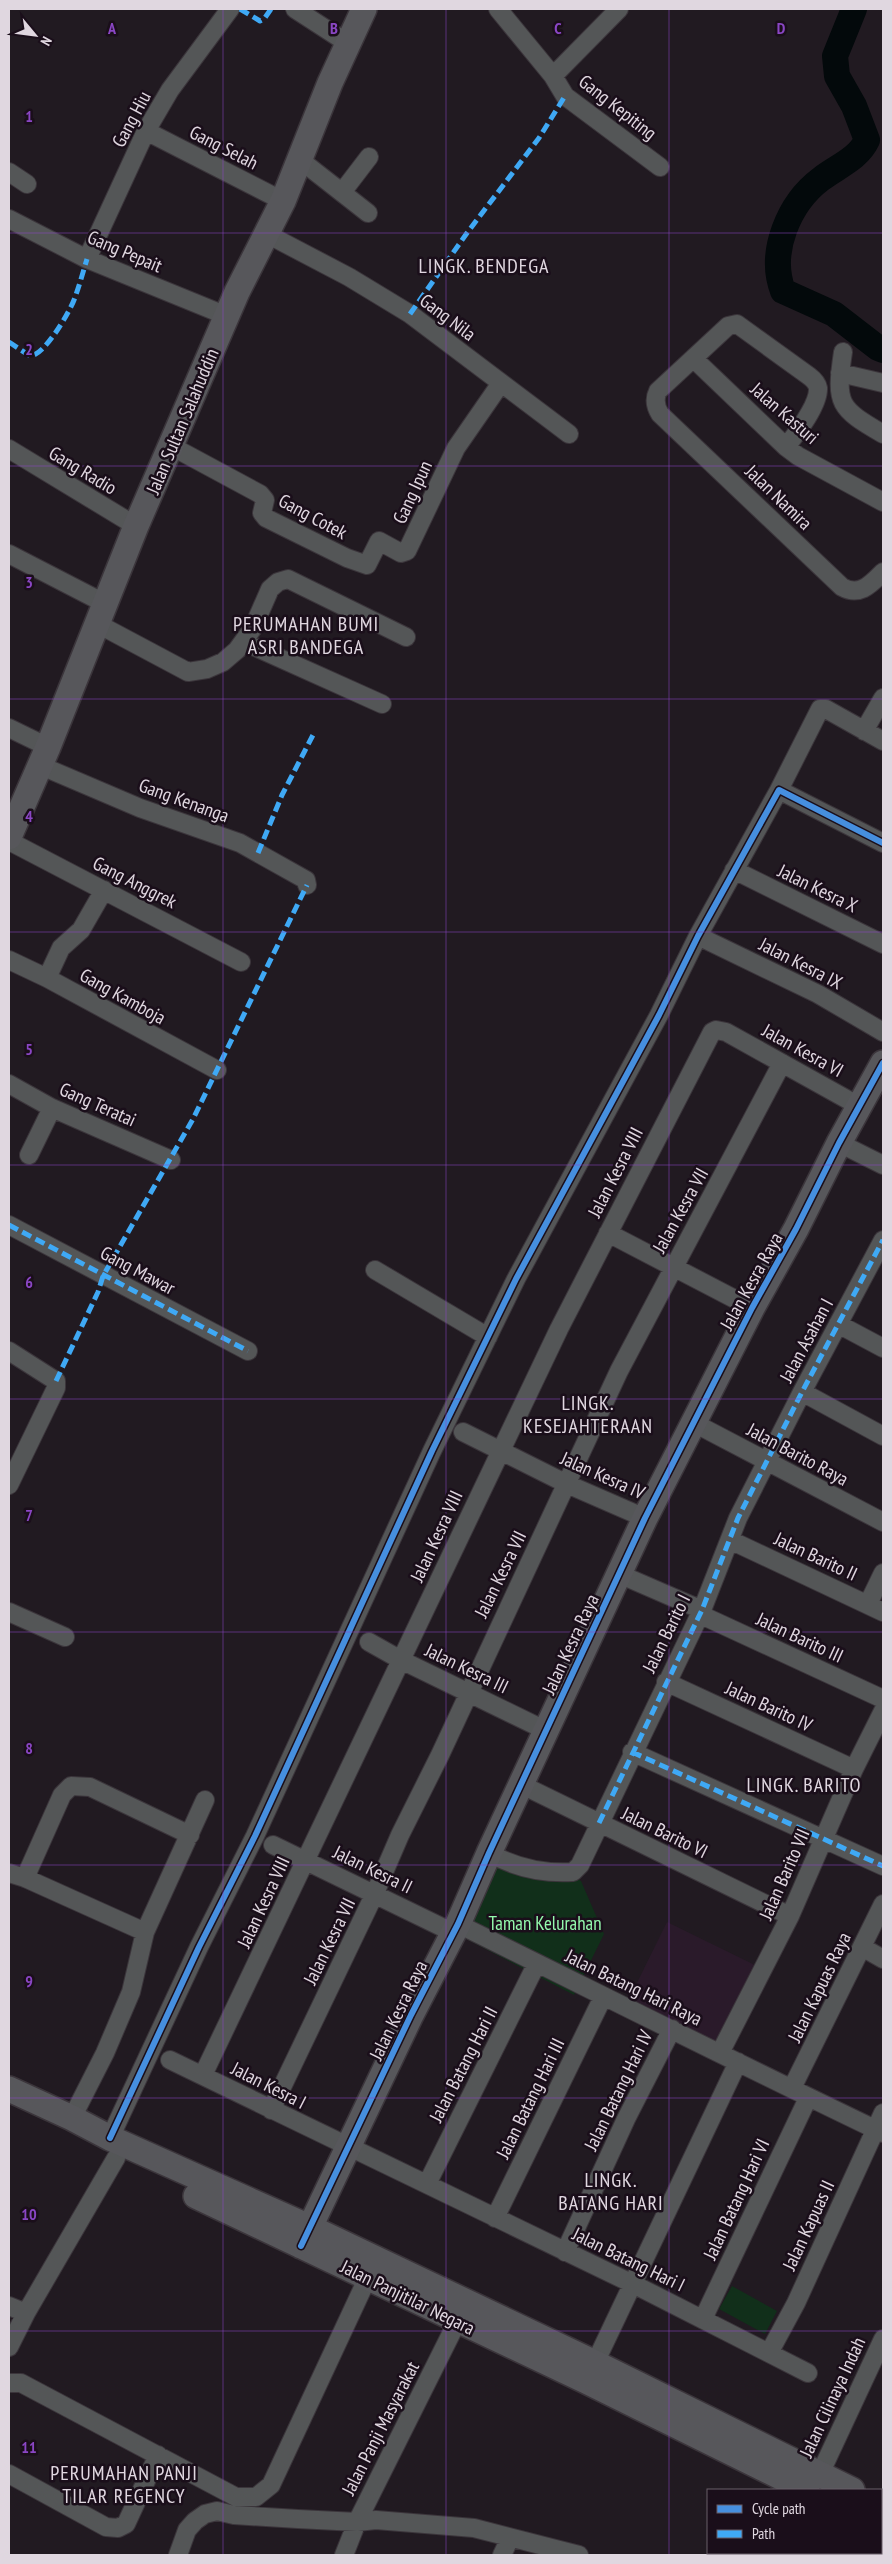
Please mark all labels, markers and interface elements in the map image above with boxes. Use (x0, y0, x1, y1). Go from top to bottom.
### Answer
north arrow (10, 10, 60, 60)
text: A (107, 18, 117, 38)
text: B (330, 18, 338, 38)
text: C (554, 18, 562, 38)
text: D (777, 18, 786, 38)
text: N (37, 34, 56, 49)
street label: Gang Kepiting (574, 69, 662, 145)
street label: Gang Hiu (106, 87, 156, 151)
text: 1 (25, 106, 33, 126)
street label: Gang Selah (186, 120, 262, 174)
street label: Gang Pepait (84, 225, 167, 278)
district label: LINGK. BENDEGA (418, 253, 550, 279)
street label: Gang Nila (415, 288, 481, 346)
text: 2 (25, 339, 33, 359)
street label: Jalan Sultan Salahuddin (140, 345, 223, 498)
street label: Jalan Kasturi (745, 376, 824, 449)
street label: Gang Radio (45, 440, 121, 500)
street label: Gang Ipun (387, 457, 437, 527)
street label: Jalan Namira (740, 459, 817, 535)
street label: Gang Cotek (275, 488, 352, 544)
text: 3 (25, 572, 33, 592)
district label: PERUMAHAN BUMI ASRI BANDEGA (233, 611, 379, 660)
street label: Gang Kenanga (136, 773, 232, 827)
text: 4 (25, 806, 33, 826)
street label: Gang Anggrek (89, 851, 182, 914)
street label: Jalan Kesra X (773, 858, 862, 918)
street label: Jalan Kesra IX (754, 931, 847, 994)
street label: Gang Kamboja (76, 963, 170, 1029)
street label: Jalan Kesra VI (757, 1017, 848, 1082)
text: 5 (25, 1039, 33, 1059)
street label: Gang Teratai (56, 1077, 140, 1131)
street label: Jalan Kesra VIII (582, 1123, 648, 1222)
street label: Jalan Kesra VII (646, 1163, 713, 1258)
street label: Jalan Kesra Raya (714, 1228, 788, 1335)
street label: Gang Mawar (96, 1240, 180, 1300)
text: 6 (25, 1272, 33, 1292)
street label: Jalan Asahan I (773, 1294, 838, 1387)
district label: LINGK. KESEJAHTERAAN (523, 1390, 653, 1439)
street label: Jalan Barito Raya (742, 1417, 853, 1491)
street label: Jalan Kesra IV (556, 1445, 649, 1504)
street label: Jalan Kesra VIII (404, 1487, 468, 1586)
text: 7 (25, 1505, 33, 1525)
street label: Jalan Barito II (770, 1526, 861, 1586)
street label: Jalan Kesra VII (468, 1527, 531, 1622)
street label: Jalan Kesra Raya (536, 1590, 604, 1699)
street label: Jalan Barito I (636, 1590, 695, 1677)
street label: Jalan Barito III (752, 1606, 847, 1668)
street label: Jalan Kesra III (421, 1637, 513, 1698)
street label: Jalan Barito IV (721, 1675, 816, 1737)
text: 8 (25, 1738, 33, 1758)
district label: LINGK. BARITO (746, 1772, 862, 1798)
street label: Jalan Barito VI (617, 1800, 712, 1863)
street label: Jalan Barito VII (753, 1825, 815, 1924)
street label: Jalan Kesra II (329, 1839, 417, 1898)
street label: Jalan Kesra VIII (231, 1853, 295, 1952)
street label: Jalan Kesra VII (297, 1894, 360, 1989)
park label: Taman Kelurahan (488, 1911, 602, 1935)
street label: Jalan Kapuas Raya (782, 1928, 856, 2047)
street label: Jalan Batang Hari Raya (561, 1943, 706, 2030)
street label: Jalan Kesra Raya (363, 1956, 432, 2065)
text: 9 (25, 1971, 33, 1991)
street label: Jalan Batang Hari II (423, 2002, 502, 2127)
street label: Jalan Batang Hari IV (578, 2026, 658, 2155)
street label: Jalan Batang Hari III (490, 2034, 569, 2163)
street label: Jalan Kesra I (227, 2056, 310, 2114)
street label: Jalan Batang Hari VI (697, 2135, 774, 2264)
district label: LINGK. BATANG HARI (558, 2167, 664, 2216)
street label: Jalan Kapuas II (776, 2176, 839, 2275)
text: 10 (21, 2204, 37, 2224)
street label: Jalan Batang Hari I (568, 2221, 689, 2297)
street label: Jalan Panjitilar Negara (336, 2254, 479, 2340)
street label: Jalan Cilinaya Indah (793, 2333, 870, 2462)
street label: Jalan Panji Masyarakat (336, 2357, 424, 2500)
text: 11 (21, 2437, 37, 2457)
district label: PERUMAHAN PANJI TILAR REGENCY (50, 2460, 198, 2509)
legend (707, 2489, 882, 2554)
text: Cycle path (752, 2499, 805, 2518)
text: Path (752, 2524, 775, 2543)

